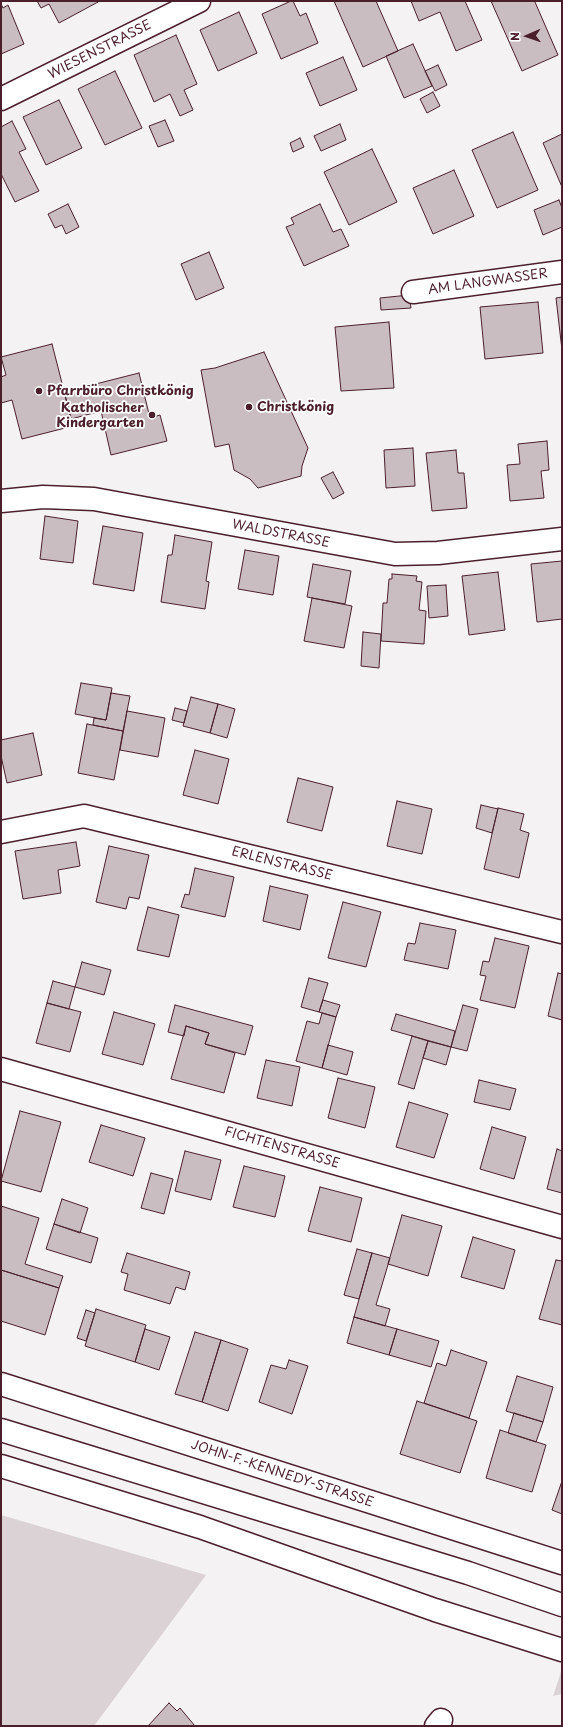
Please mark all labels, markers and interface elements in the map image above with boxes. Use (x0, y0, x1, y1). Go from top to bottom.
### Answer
north arrow (507, 16, 547, 56)
street label: WIESENSTRASSE (46, 17, 154, 83)
text: N (506, 32, 523, 41)
street label: AM LANGWASSER (427, 266, 549, 298)
place label: Pfarrbüro Christkönig (47, 383, 194, 399)
marker: Pfarrbüro Christkönig (34, 386, 44, 396)
place label: Christkönig (257, 399, 334, 415)
place label: Katholischer Kindergarten (56, 400, 144, 431)
marker: Christkönig (244, 402, 254, 412)
marker: Katholischer Kindergarten (147, 410, 157, 420)
street label: WALDSTRASSE (231, 517, 331, 551)
street label: ERLENSTRASSE (230, 844, 334, 884)
street label: FICHTENSTRASSE (223, 1124, 341, 1172)
street label: JOHN-F.-KENNEDY-STRASSE (189, 1437, 375, 1511)

